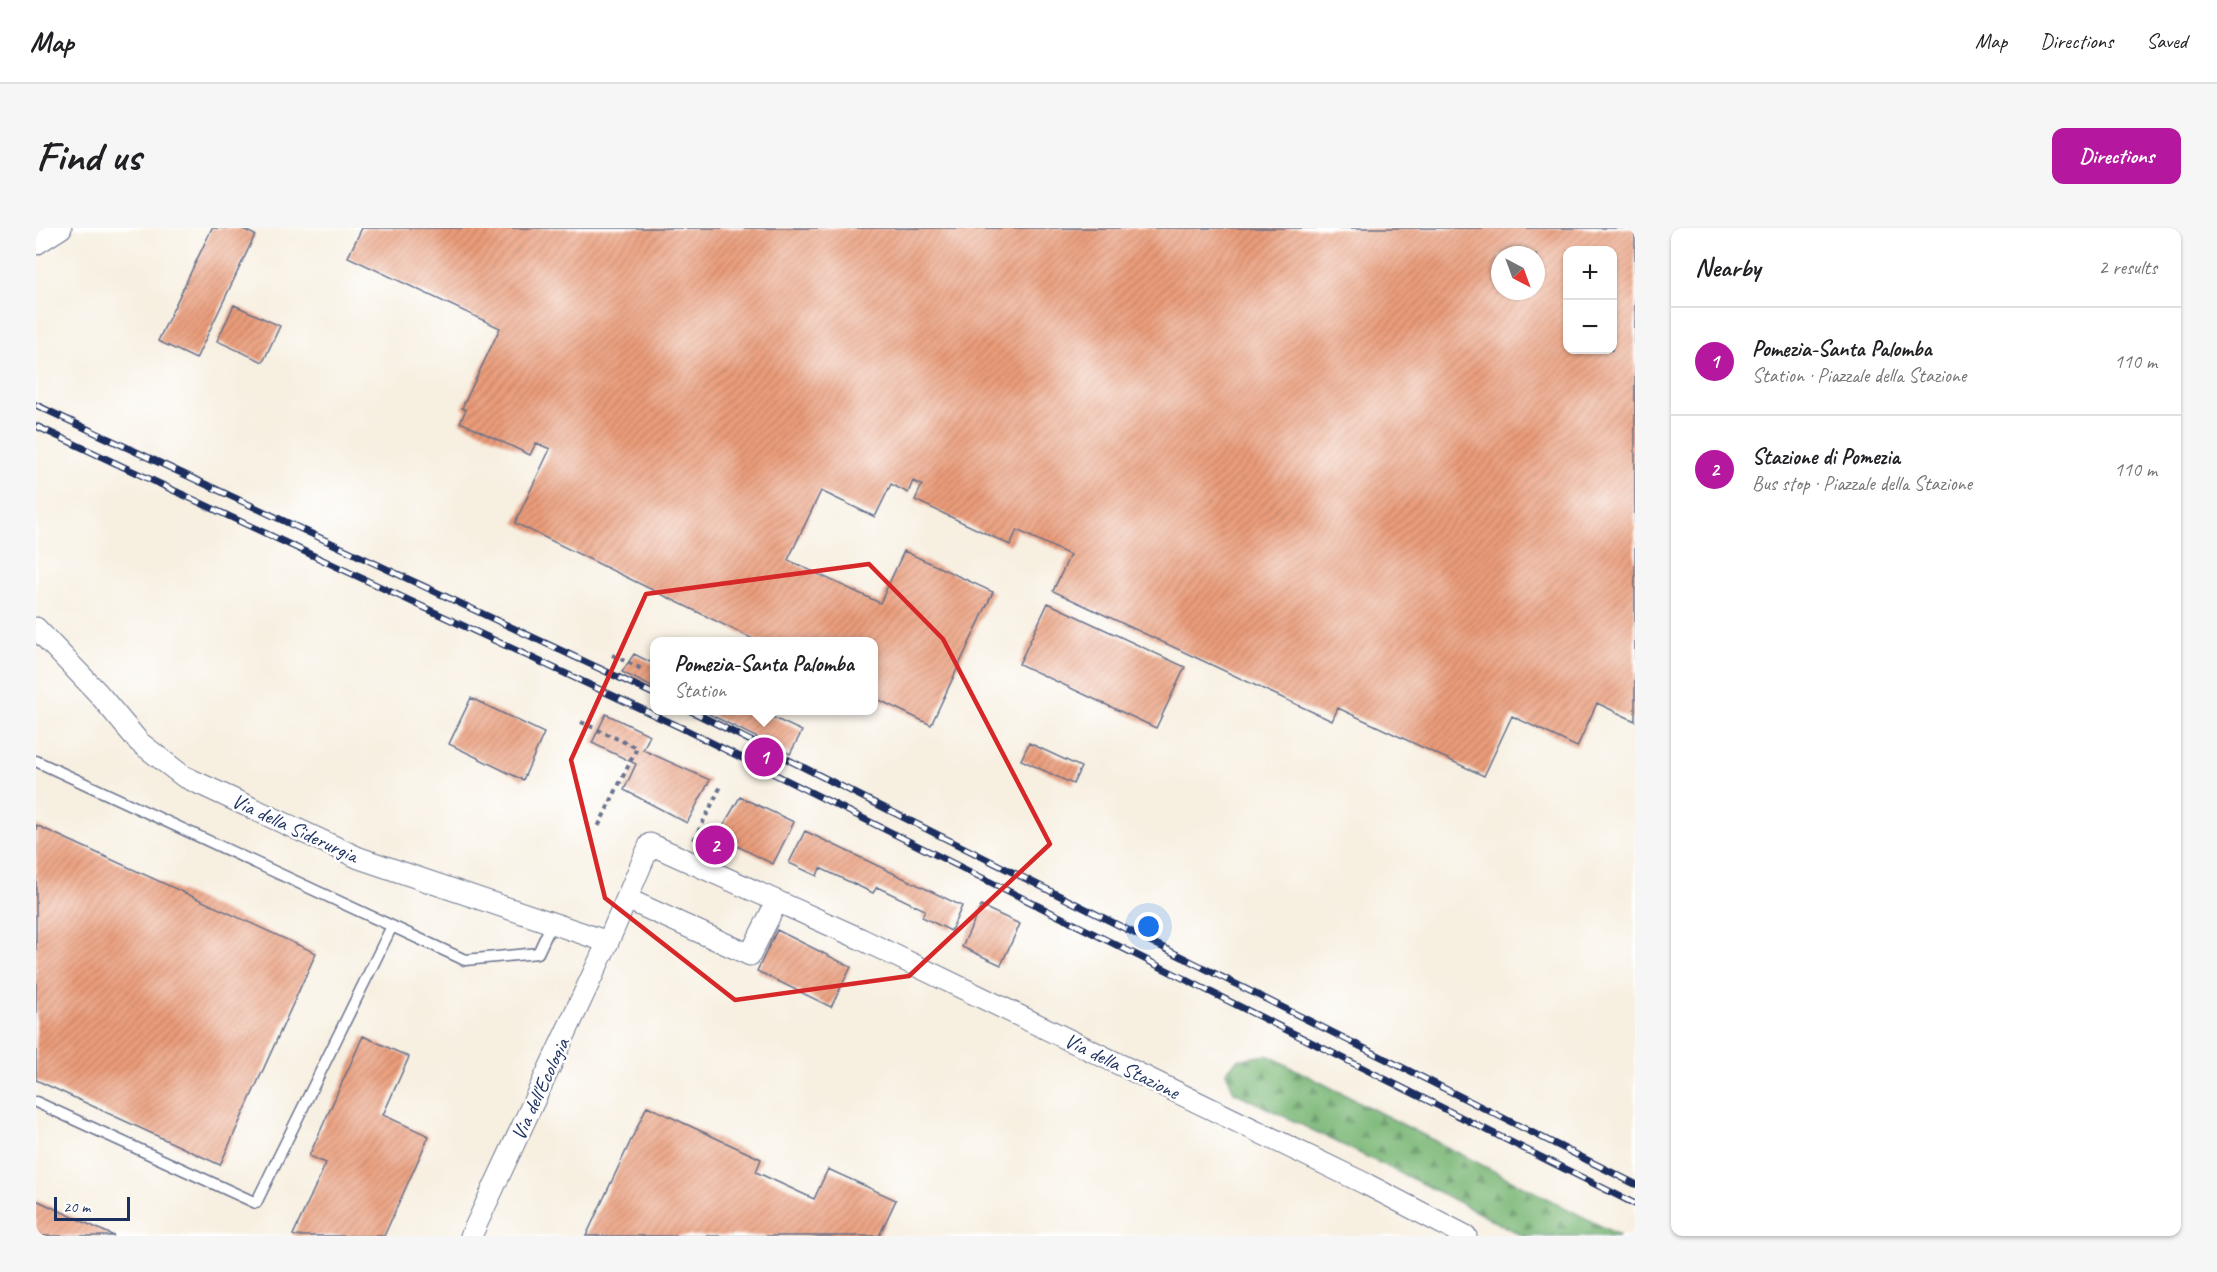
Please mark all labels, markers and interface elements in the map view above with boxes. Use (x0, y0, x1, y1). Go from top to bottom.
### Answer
text: Map (30, 24, 73, 59)
text: Map (1975, 28, 2007, 54)
text: Directions (2040, 28, 2113, 54)
text: Saved (2146, 28, 2187, 54)
button: Directions (2052, 128, 2181, 184)
text: Find us (36, 130, 141, 183)
north arrow (1491, 246, 1545, 300)
map controls (1563, 246, 1617, 354)
button: + (1563, 246, 1617, 300)
text: Nearby (1695, 251, 1760, 284)
text: 2 results (2098, 255, 2157, 280)
button: − (1563, 300, 1617, 354)
text: Pomezia-Santa Palomba (1752, 335, 1932, 363)
text: 1 (1710, 349, 1719, 374)
text: 110 m (2114, 349, 2157, 374)
text: Station · Piazzale della Stazione (1752, 363, 1966, 388)
text: Stazione di Pomezia (1752, 443, 1900, 471)
text: 2 (1710, 457, 1719, 482)
text: 110 m (2114, 457, 2157, 482)
text: Bus stop · Piazzale della Stazione (1752, 471, 1972, 496)
popup (650, 637, 878, 715)
text: Pomezia-Santa Palomba (674, 650, 854, 678)
text: Station (674, 678, 726, 703)
pin: 1 (744, 734, 784, 780)
street label: Via della Siderurgia (228, 787, 364, 870)
pin: 2 (696, 822, 734, 868)
your location (1134, 912, 1163, 941)
street label: Via della Stazione (1060, 1027, 1185, 1105)
street label: Via dell'Ecologia (505, 1032, 576, 1144)
scale bar (54, 1194, 130, 1222)
text: 20 m (63, 1197, 90, 1217)

